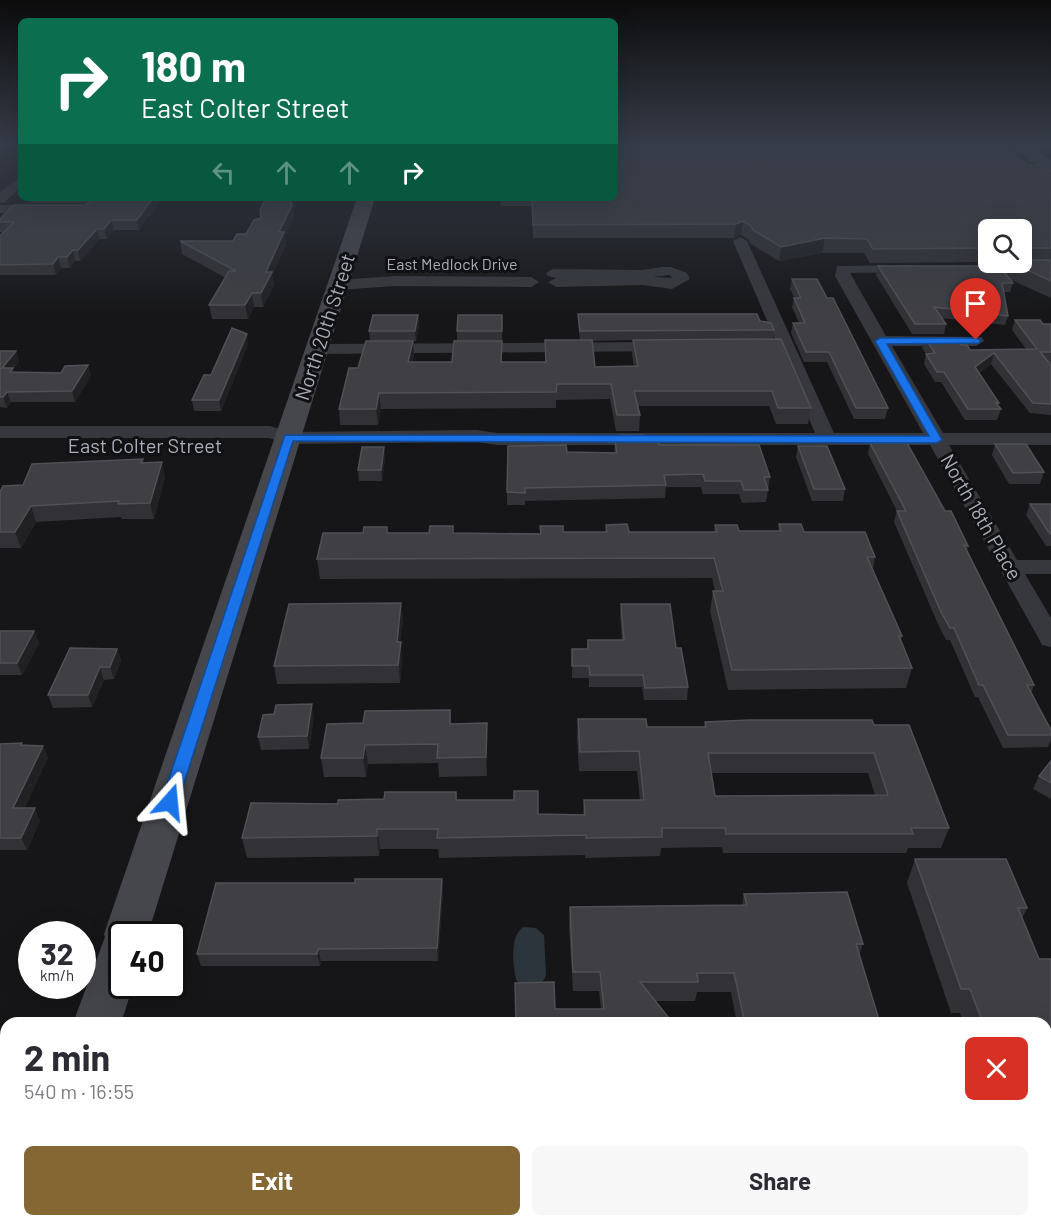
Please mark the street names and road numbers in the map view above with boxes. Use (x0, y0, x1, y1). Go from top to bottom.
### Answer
street label: North 20th Street (289, 250, 359, 403)
street label: East Medlock Drive (387, 254, 517, 273)
street label: East Colter Street (68, 433, 222, 457)
street label: North 18th Place (936, 449, 1028, 584)

